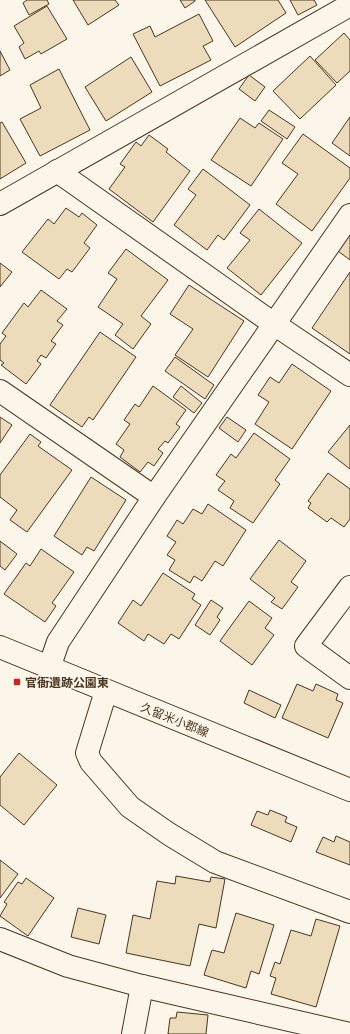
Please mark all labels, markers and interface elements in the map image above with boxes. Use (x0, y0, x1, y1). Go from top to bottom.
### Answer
place label: 官衙遺跡公園東 (25, 674, 109, 690)
marker: 官衙遺跡公園東 (12, 677, 22, 687)
street label: 久留米小郡線 (139, 698, 211, 740)

